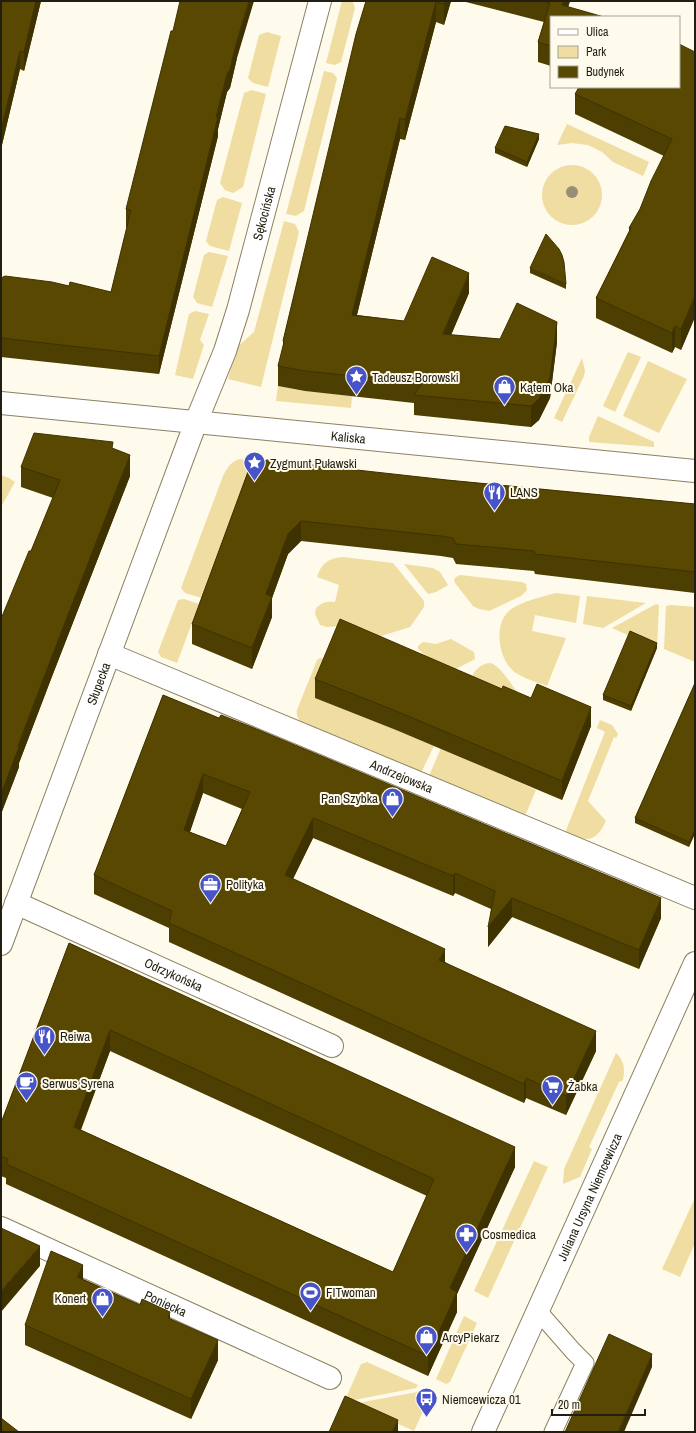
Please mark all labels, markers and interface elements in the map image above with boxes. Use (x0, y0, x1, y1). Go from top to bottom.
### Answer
legend (550, 16, 680, 88)
text: Ulica (586, 24, 609, 40)
text: Park (586, 44, 606, 60)
text: Budynek (586, 64, 624, 80)
street label: Sękocińska (249, 184, 279, 242)
place icon: Tadeusz Borowski (344, 364, 370, 397)
place label: Tadeusz Borowski (372, 369, 459, 386)
shop icon: Kątem Oka (491, 374, 517, 407)
place label: Kątem Oka (520, 379, 573, 396)
street label: Kaliska (330, 427, 367, 448)
place icon: Zygmunt Puławski (242, 450, 268, 483)
place label: Zygmunt Puławski (270, 455, 357, 472)
restaurant icon: LANS (482, 479, 508, 512)
place label: LANS (510, 484, 538, 501)
street label: Słupecka (83, 660, 114, 707)
street label: Andrzejowska (367, 755, 435, 797)
shop icon: Pan Szybka (380, 785, 406, 818)
place label: Pan Szybka (321, 790, 378, 807)
office icon: Polityka (197, 871, 223, 904)
place label: Polityka (226, 876, 264, 893)
street label: Odrzykońska (142, 954, 205, 995)
restaurant icon: Reiwa (31, 1023, 57, 1056)
place label: Reiwa (60, 1028, 90, 1045)
cafe icon: Serwus Syrena (14, 1070, 40, 1103)
supermarket icon: Żabka (540, 1073, 566, 1106)
place label: Serwus Syrena (42, 1075, 114, 1092)
place label: Żabka (568, 1078, 598, 1095)
street label: Juliana Ursyna Niemcewicza (554, 1131, 626, 1264)
pharmacy icon: Cosmedica (453, 1221, 479, 1254)
place label: Cosmedica (482, 1226, 536, 1243)
sports icon: FITwoman (298, 1279, 324, 1312)
place label: FITwoman (326, 1284, 376, 1301)
shop icon: Konert (89, 1285, 115, 1318)
street label: Poniecka (142, 1287, 189, 1321)
place label: Konert (55, 1290, 86, 1307)
shop icon: ArcyPiekarz (413, 1324, 439, 1357)
place label: ArcyPiekarz (441, 1329, 499, 1346)
bus stop icon: Niemcewicza 01 (413, 1386, 439, 1419)
place label: Niemcewicza 01 (442, 1391, 521, 1408)
scale bar (552, 1391, 645, 1417)
text: 20 m (558, 1397, 580, 1413)

